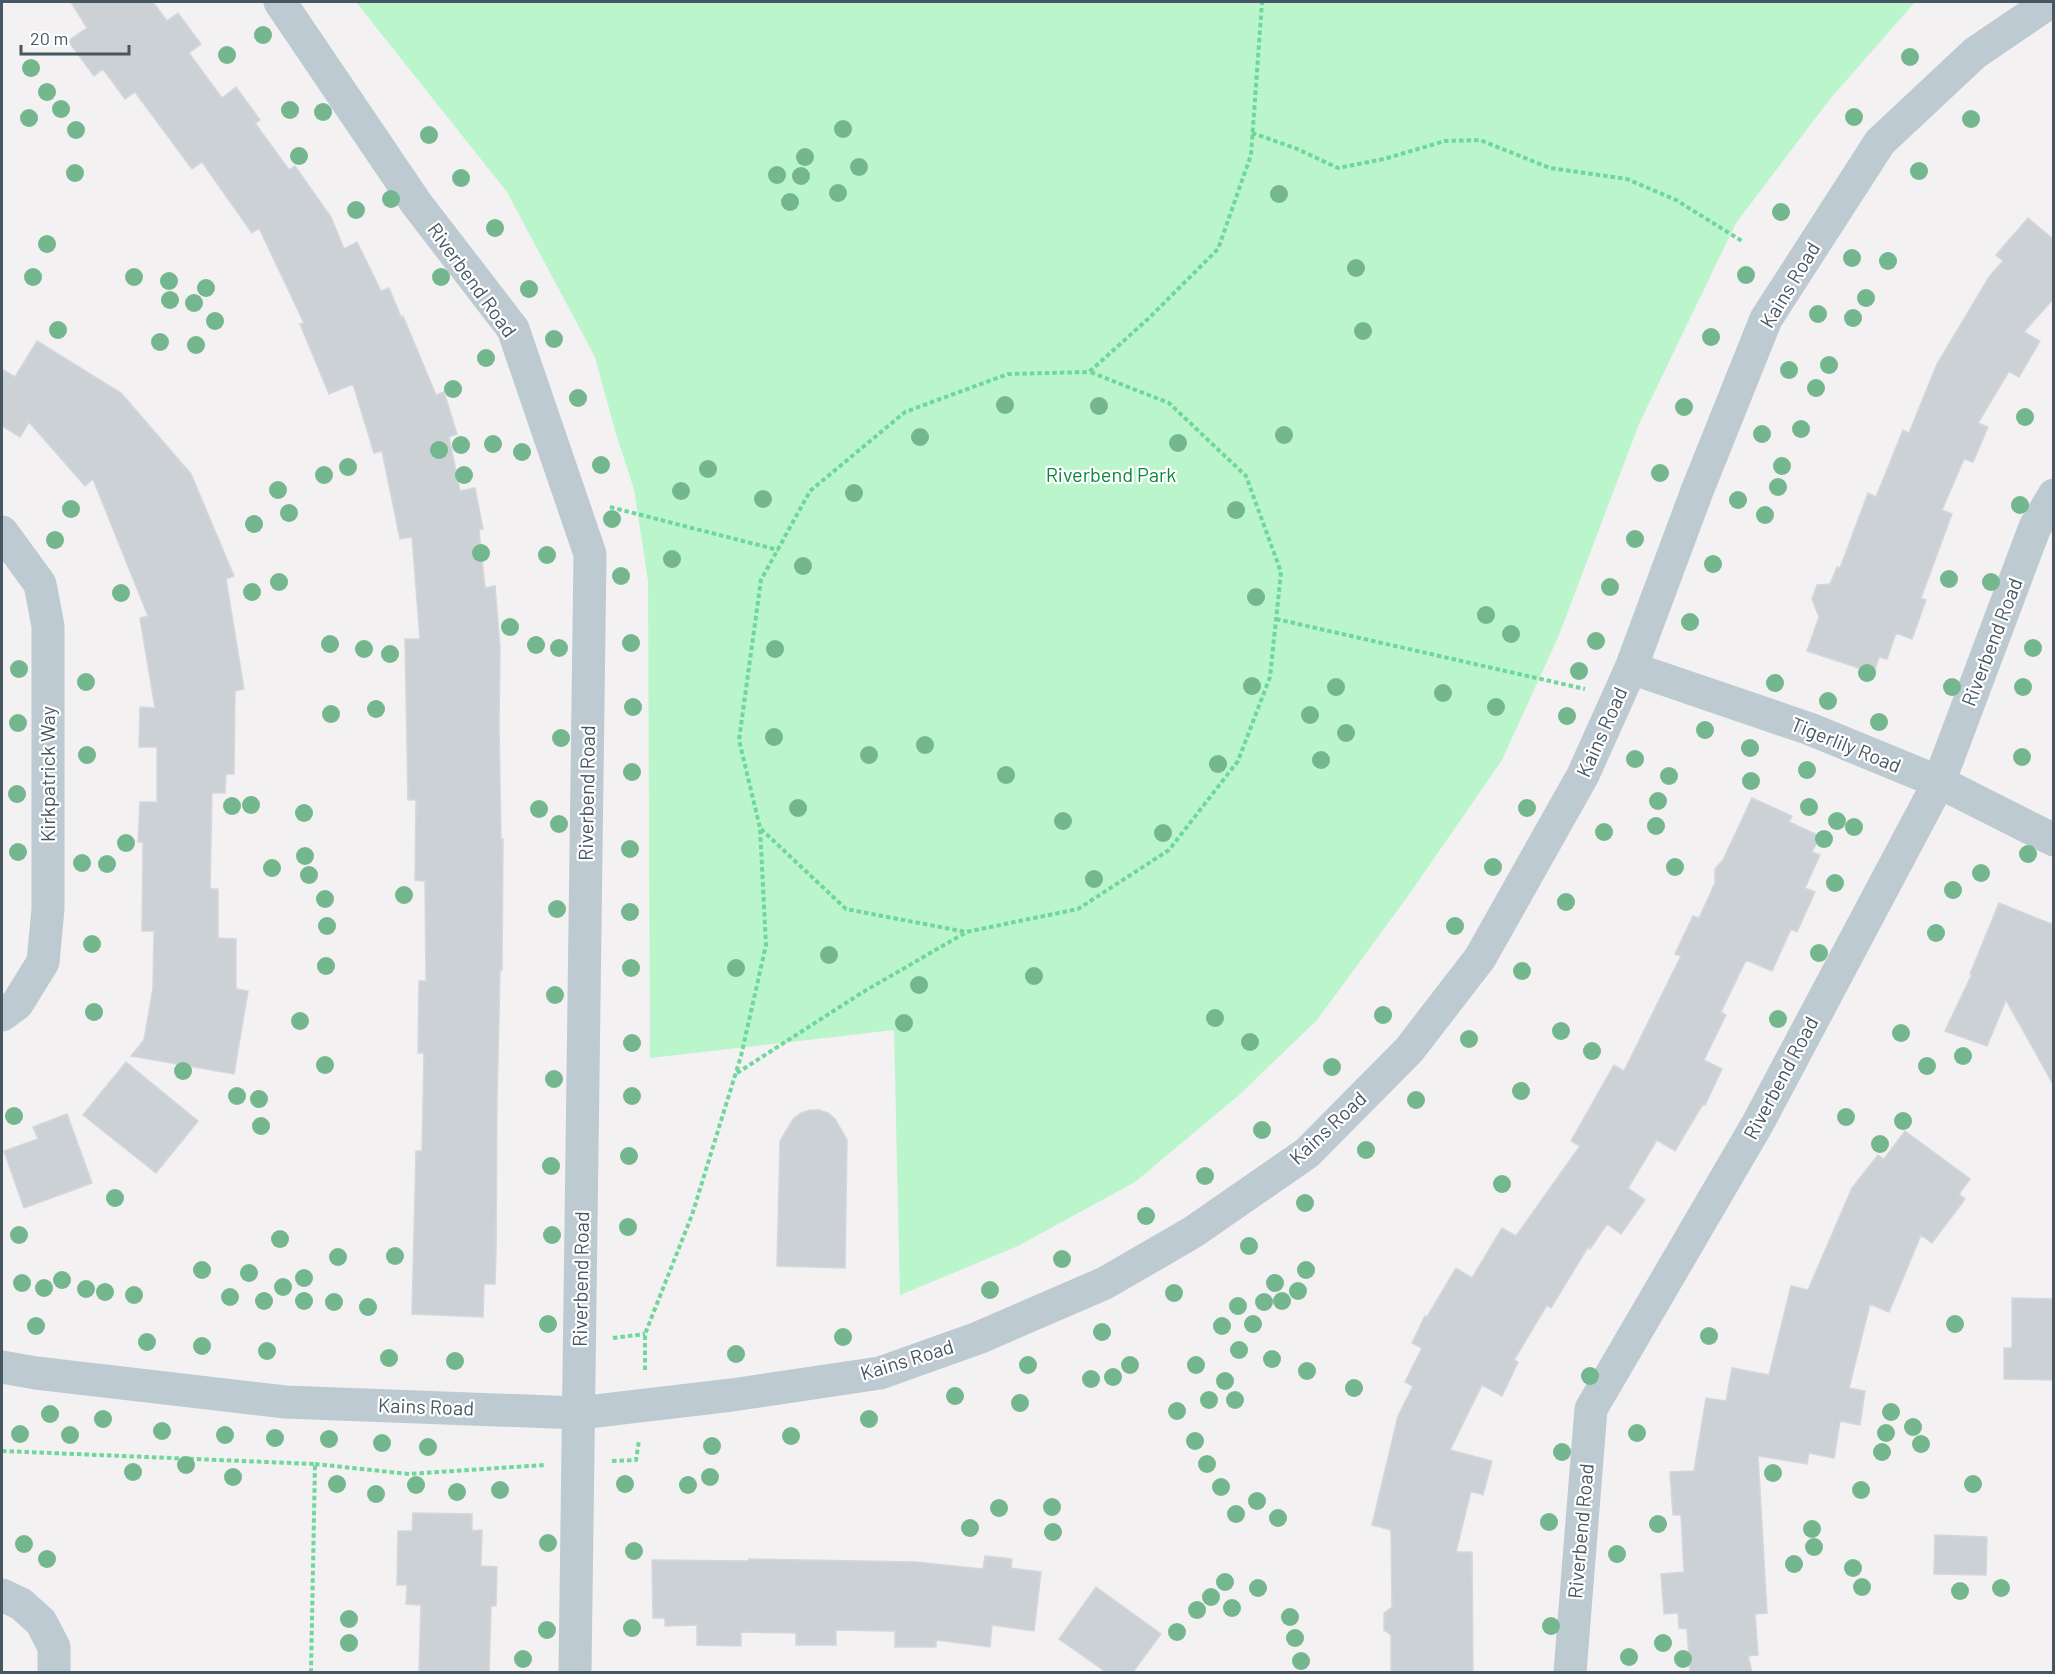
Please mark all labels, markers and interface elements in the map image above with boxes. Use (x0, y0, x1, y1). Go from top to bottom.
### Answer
scale bar (21, 18, 129, 56)
text: 20 m (30, 27, 68, 49)
street label: Riverbend Road (423, 217, 522, 341)
street label: Kains Road (1754, 237, 1824, 332)
park label: Riverbend Park (1046, 462, 1176, 486)
street label: Riverbend Road (1956, 574, 2027, 709)
street label: Kains Road (1571, 683, 1632, 780)
street label: Kirkpatrick Way (35, 706, 59, 842)
street label: Tigerlily Road (1788, 711, 1905, 777)
street label: Riverbend Road (573, 725, 599, 861)
street label: Riverbend Road (1738, 1012, 1823, 1143)
street label: Kains Road (1284, 1086, 1371, 1169)
street label: Riverbend Road (567, 1211, 593, 1347)
street label: Kains Road (857, 1334, 956, 1385)
street label: Kains Road (378, 1392, 475, 1420)
street label: Riverbend Road (1562, 1462, 1598, 1600)

